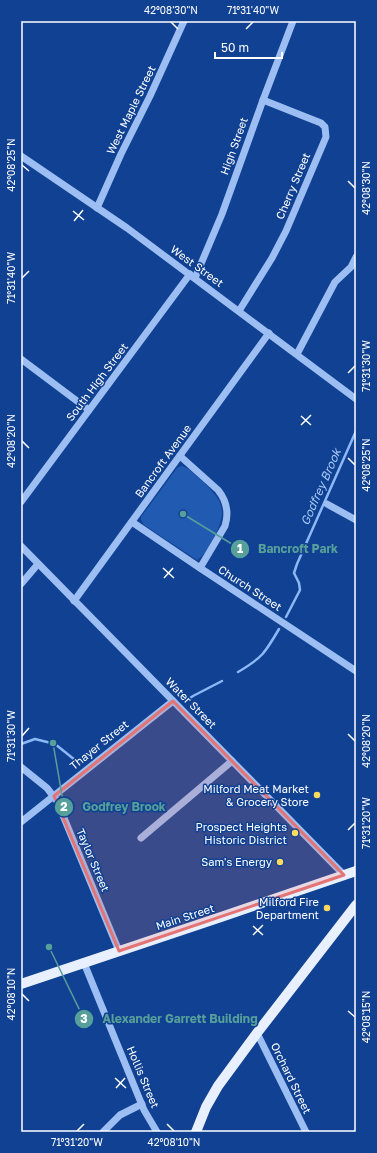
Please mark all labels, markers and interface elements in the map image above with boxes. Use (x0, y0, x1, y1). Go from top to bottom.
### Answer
text: 42°08'30"N (144, 4, 198, 16)
text: 71°31'40"W (227, 4, 279, 16)
scale bar (215, 34, 282, 60)
text: 50 m (221, 40, 249, 55)
street label: West Maple Street (103, 63, 158, 156)
street label: High Street (217, 115, 250, 176)
text: 42°08'25"N (5, 138, 17, 192)
street label: Cherry Street (273, 151, 312, 221)
text: 42°08'30"N (360, 161, 372, 215)
street label: West Street (168, 242, 226, 289)
text: 71°31'40"W (5, 252, 17, 304)
street label: South High Street (63, 340, 130, 423)
text: 71°31'30"W (360, 340, 372, 392)
text: 42°08'20"N (5, 414, 17, 468)
street label: Bancroft Avenue (132, 422, 193, 500)
text: 42°08'25"N (360, 438, 372, 492)
water label: Godfrey Brook (297, 445, 345, 527)
callout: Bancroft Park (230, 537, 346, 561)
text: 1 (237, 541, 243, 556)
text: Bancroft Park (258, 541, 338, 556)
street label: Church Street (216, 562, 284, 613)
street label: Water Street (163, 675, 219, 731)
text: 71°31'30"W (5, 710, 17, 762)
text: 42°08'20"N (360, 714, 372, 768)
street label: Thayer Street (67, 717, 131, 772)
place label: Milford Meat Market & Grocery Store (203, 782, 309, 808)
marker: Milford Meat Market & Grocery Store (312, 790, 322, 800)
callout: Godfrey Brook (54, 795, 174, 819)
text: 71°31'20"W (360, 797, 372, 849)
text: 2 (60, 799, 68, 814)
text: Godfrey Brook (82, 799, 166, 814)
place label: Prospect Heights Historic District (196, 820, 287, 846)
street label: Taylor Street (74, 826, 113, 893)
marker: Prospect Heights Historic District (290, 828, 300, 838)
place label: Sam's Energy (201, 855, 272, 868)
marker: Sam's Energy (275, 857, 285, 867)
place label: Milford Fire Department (256, 895, 319, 921)
street label: Main Street (154, 901, 216, 932)
marker: Milford Fire Department (322, 903, 332, 913)
text: 42°08'10"N (5, 968, 17, 1020)
text: 42°08'15"N (360, 991, 372, 1043)
callout: Alexander Garrett Building (74, 1007, 265, 1031)
text: 3 (80, 1011, 88, 1026)
text: Alexander Garrett Building (102, 1011, 258, 1026)
street label: Orchard Street (269, 1040, 314, 1115)
street label: Hollis Street (125, 1044, 162, 1110)
text: 71°31'20"W (51, 1136, 103, 1148)
text: 42°08'10"N (148, 1136, 200, 1148)

